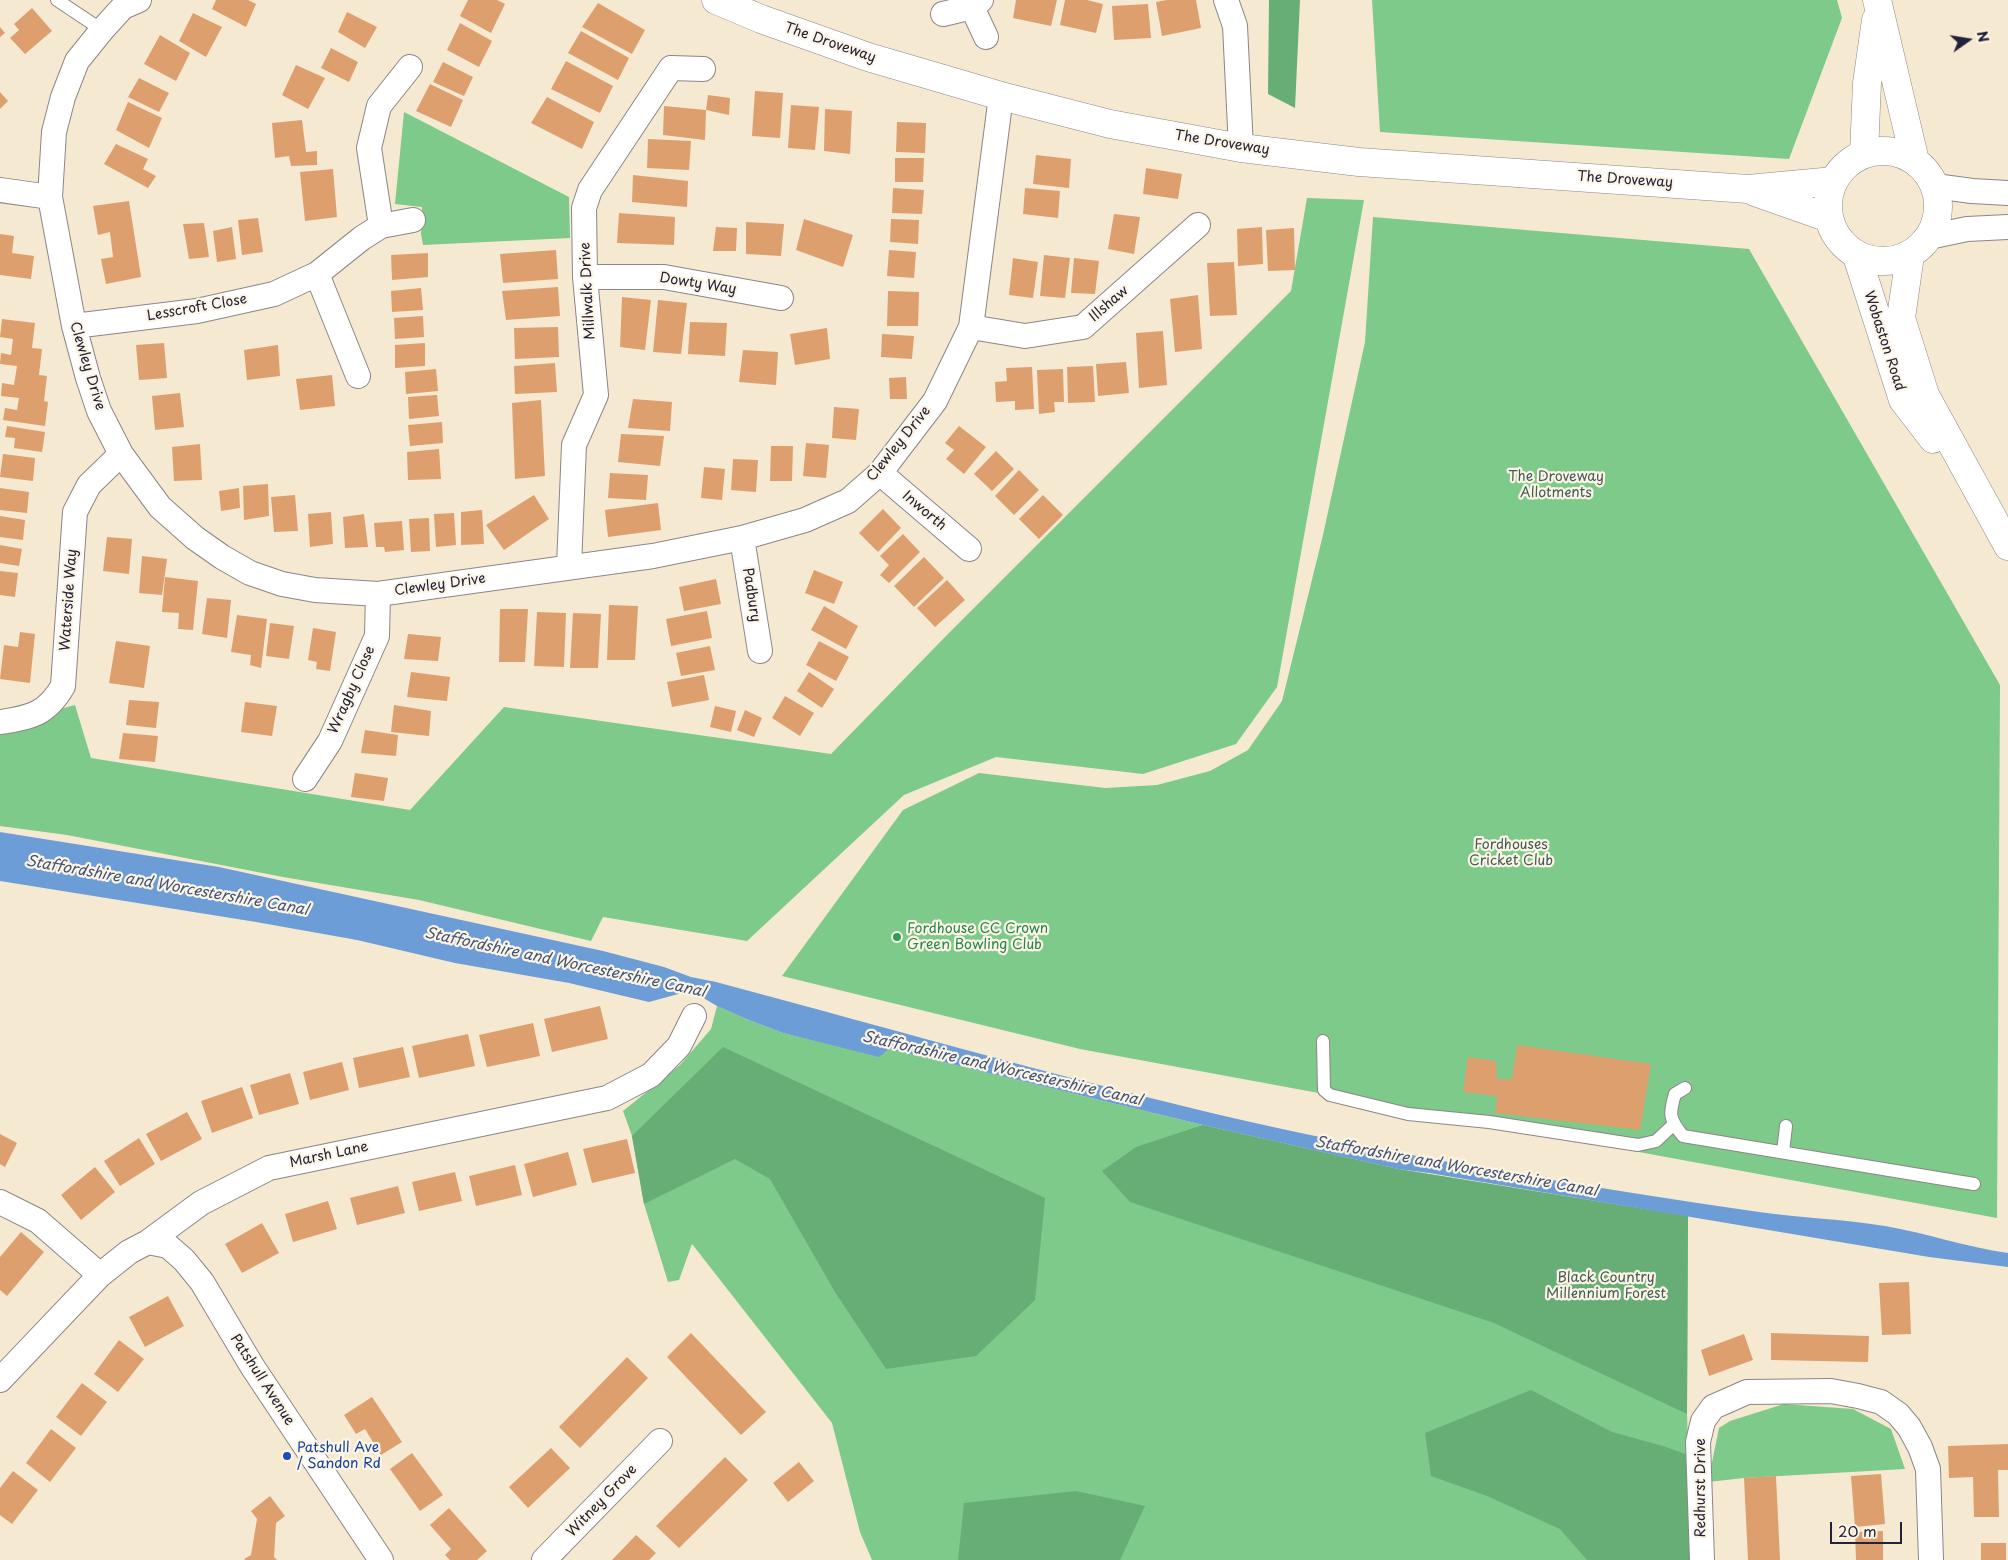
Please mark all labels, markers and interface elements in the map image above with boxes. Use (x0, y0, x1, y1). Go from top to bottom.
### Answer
north arrow (1943, 15, 1993, 65)
street label: The Droveway (782, 19, 878, 67)
text: N (1972, 29, 1995, 44)
street label: The Droveway (1173, 127, 1271, 159)
street label: The Droveway (1577, 168, 1673, 192)
street label: Millwalk Drive (577, 242, 599, 340)
street label: Dowty Way (658, 270, 738, 298)
street label: Illshaw (1086, 282, 1132, 326)
street label: Wobaston Road (1860, 289, 1908, 393)
street label: Lesscroft Close (146, 291, 248, 325)
street label: Clewley Drive (66, 320, 108, 412)
street label: Clewley Drive (864, 403, 934, 485)
park label: The Droveway Allotments (1508, 469, 1604, 502)
street label: Inworth (898, 488, 950, 534)
street label: Waterside Way (57, 549, 81, 651)
street label: Padbury (738, 567, 764, 623)
street label: Clewley Drive (393, 570, 487, 600)
street label: Wragby Close (325, 643, 379, 737)
park label: Fordhouses Cricket Club (1469, 837, 1553, 870)
water label: Staffordshire and Worcestershire Canal (24, 852, 310, 920)
place label: Fordhouse CC Crown Green Bowling Club (907, 921, 1048, 954)
water label: Staffordshire and Worcestershire Canal (423, 924, 707, 1002)
marker: Fordhouse CC Crown Green Bowling Club (891, 931, 903, 943)
water label: Staffordshire and Worcestershire Canal (860, 1028, 1144, 1110)
water label: Staffordshire and Worcestershire Canal (1313, 1133, 1599, 1201)
street label: Marsh Lane (288, 1138, 370, 1172)
park label: Black Country Millennium Forest (1546, 1270, 1666, 1302)
street label: Patshull Avenue (226, 1331, 298, 1429)
street label: Redhurst Drive (1693, 1438, 1709, 1538)
place label: Patshull Ave / Sandon Rd (297, 1440, 381, 1472)
marker: Patshull Ave / Sandon Rd (281, 1450, 293, 1462)
street label: Witney Grove (563, 1461, 641, 1541)
scale bar (1833, 1512, 1906, 1544)
text: 20 m (1838, 1519, 1877, 1542)

